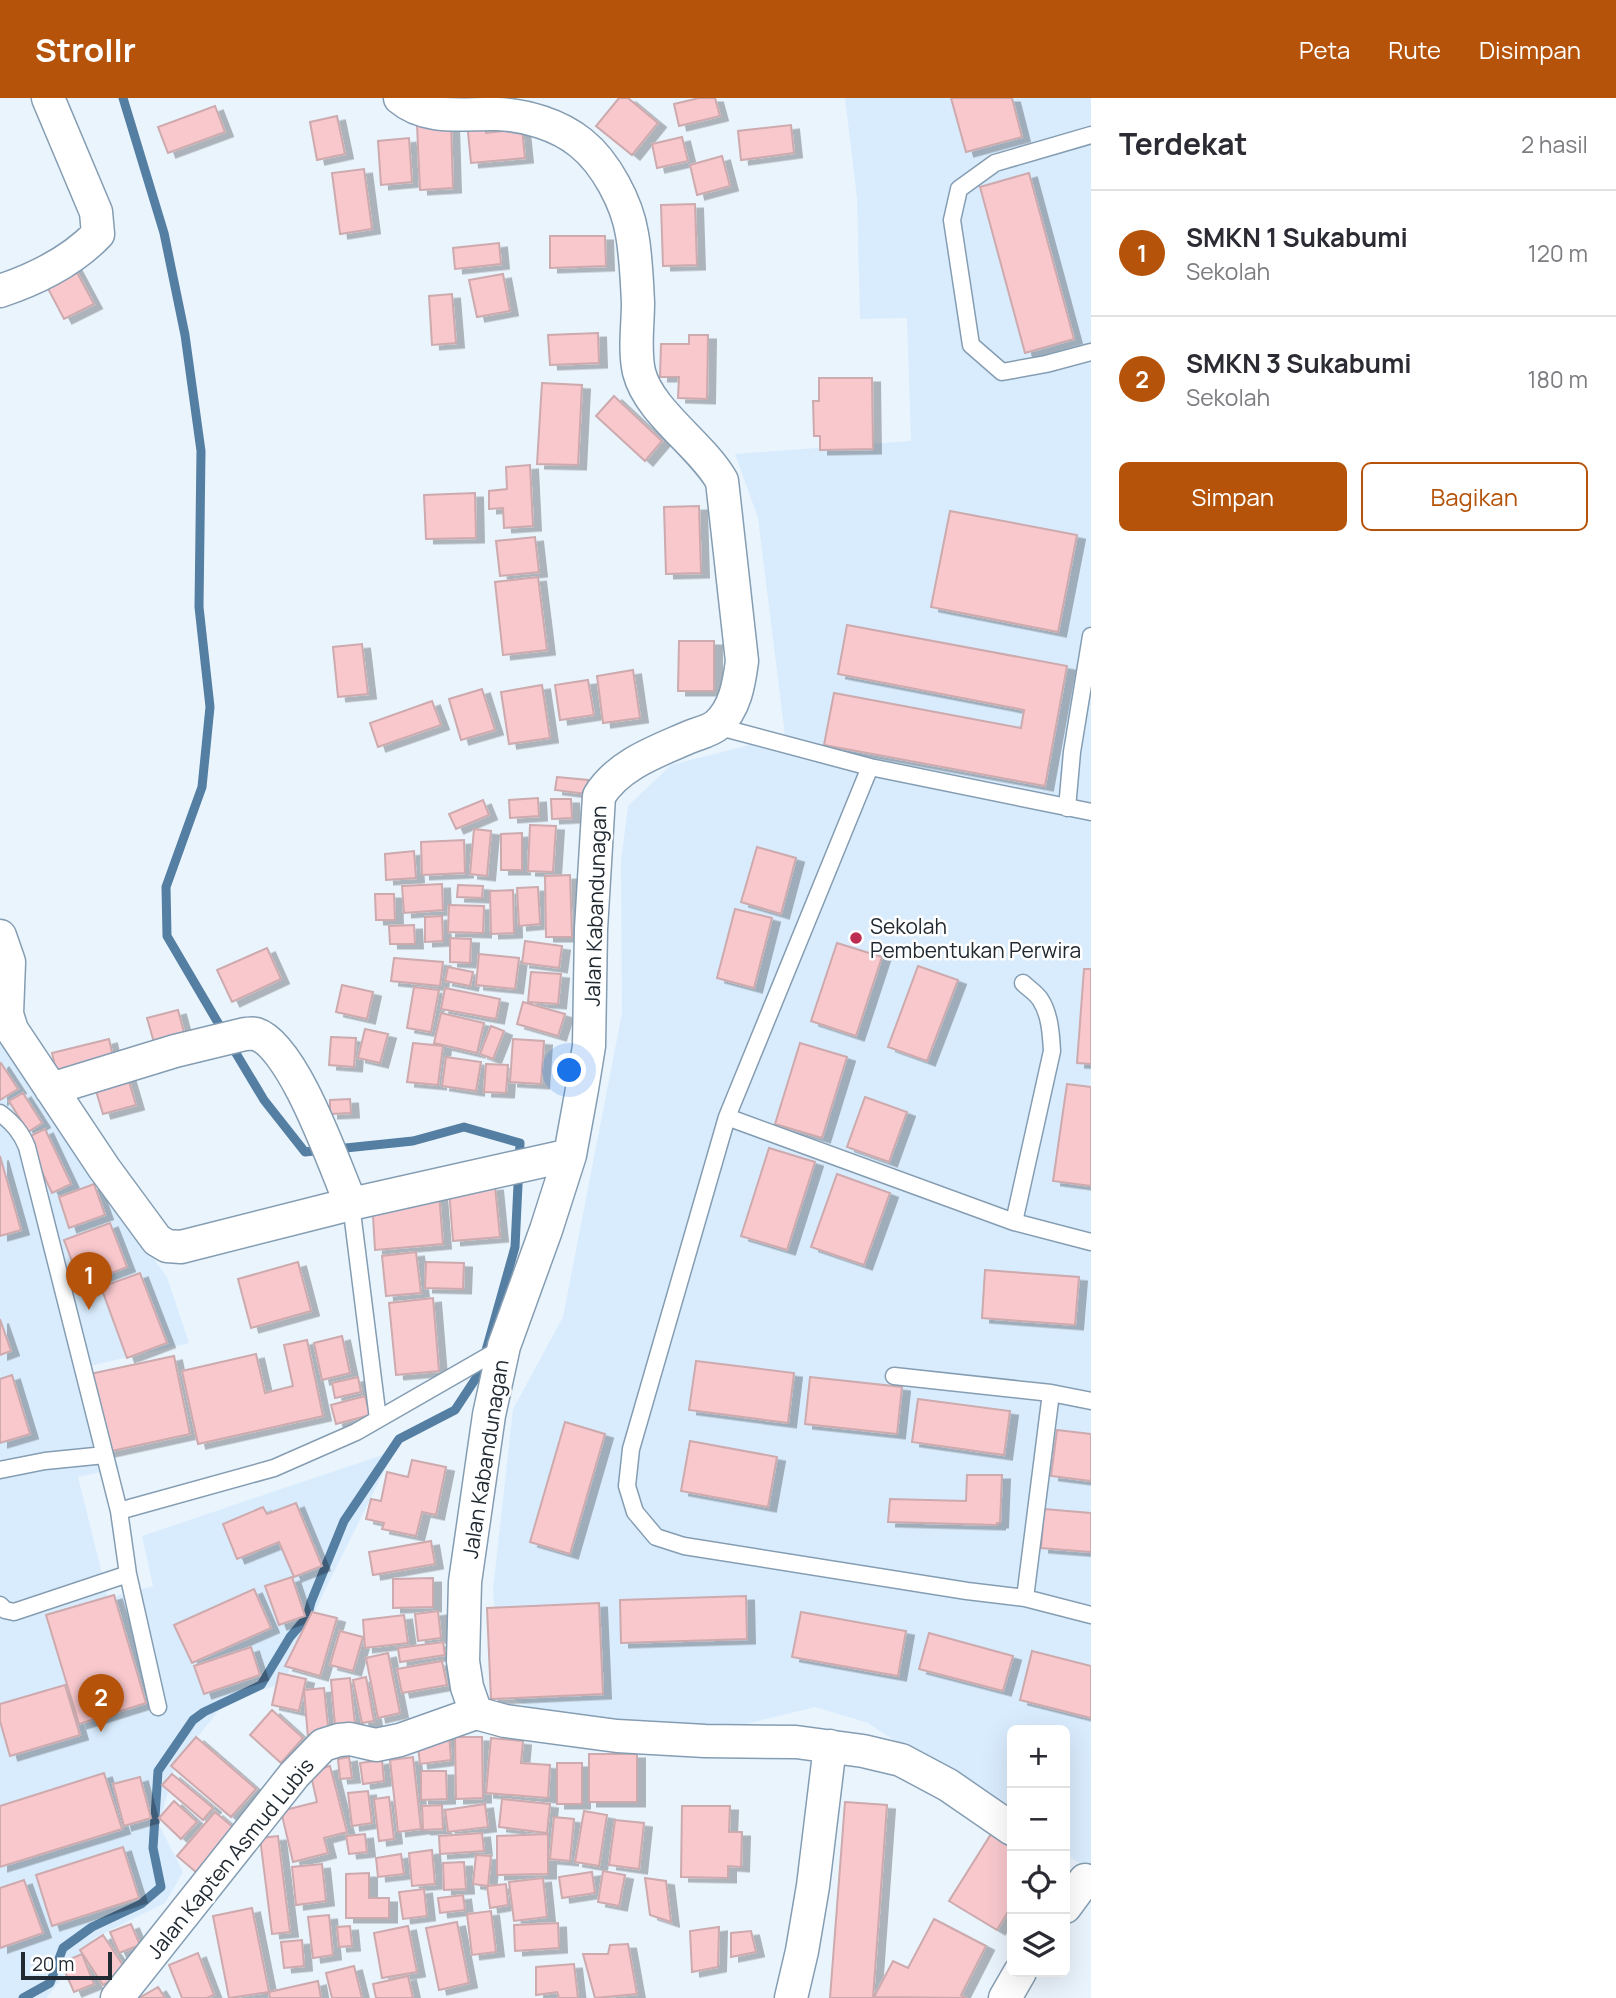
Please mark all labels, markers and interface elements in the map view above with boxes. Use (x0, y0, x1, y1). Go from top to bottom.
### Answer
text: Strollr (35, 27, 136, 72)
text: Peta (1299, 33, 1350, 66)
text: Rute (1388, 33, 1441, 66)
text: Disimpan (1479, 33, 1581, 66)
text: Terdekat (1119, 123, 1248, 164)
text: 2 hasil (1521, 128, 1588, 160)
text: SMKN 1 Sukabumi (1186, 219, 1408, 255)
text: 1 (1137, 237, 1147, 269)
text: 120 m (1528, 237, 1588, 269)
text: Sekolah (1186, 255, 1270, 287)
text: SMKN 3 Sukabumi (1186, 345, 1412, 381)
text: 2 (1135, 363, 1149, 395)
text: 180 m (1528, 363, 1588, 395)
text: Sekolah (1186, 381, 1270, 413)
button: Simpan (1119, 462, 1347, 531)
button: Bagikan (1361, 462, 1588, 531)
street label: Jalan Kabandunagan (578, 805, 612, 1007)
place label: Sekolah Pembentukan Perwira (870, 912, 1081, 964)
marker: Sekolah Pembentukan Perwira (848, 930, 864, 946)
your location (552, 1053, 586, 1087)
pin: 1 (66, 1252, 112, 1310)
street label: Jalan Kabandunagan (455, 1358, 515, 1560)
pin: 2 (78, 1674, 124, 1732)
map controls (1007, 1725, 1070, 1977)
button: + (1007, 1725, 1070, 1788)
street label: Jalan Kapten Asmud Lubis (140, 1752, 320, 1964)
button: − (1007, 1788, 1070, 1851)
button: locate (1007, 1851, 1070, 1914)
button: layers (1007, 1914, 1070, 1977)
scale bar (21, 1949, 112, 1981)
text: 20 m (32, 1951, 74, 1977)

